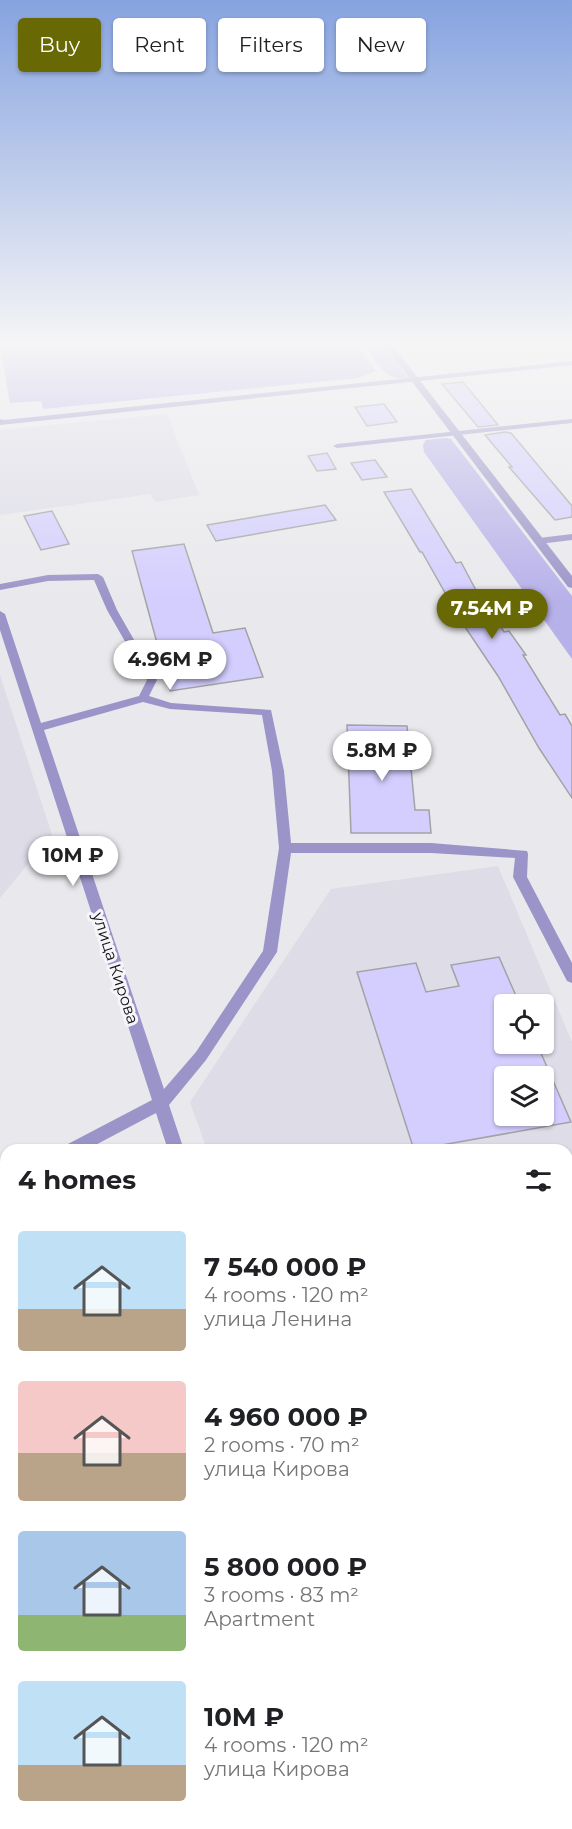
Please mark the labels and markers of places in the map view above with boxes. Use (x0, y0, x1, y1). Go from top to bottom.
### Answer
pin: 7.54M ₽ (437, 589, 547, 640)
pin: 4.96M ₽ (115, 640, 225, 691)
pin: 5.8M ₽ (333, 731, 431, 782)
pin: 10M ₽ (31, 836, 115, 887)

